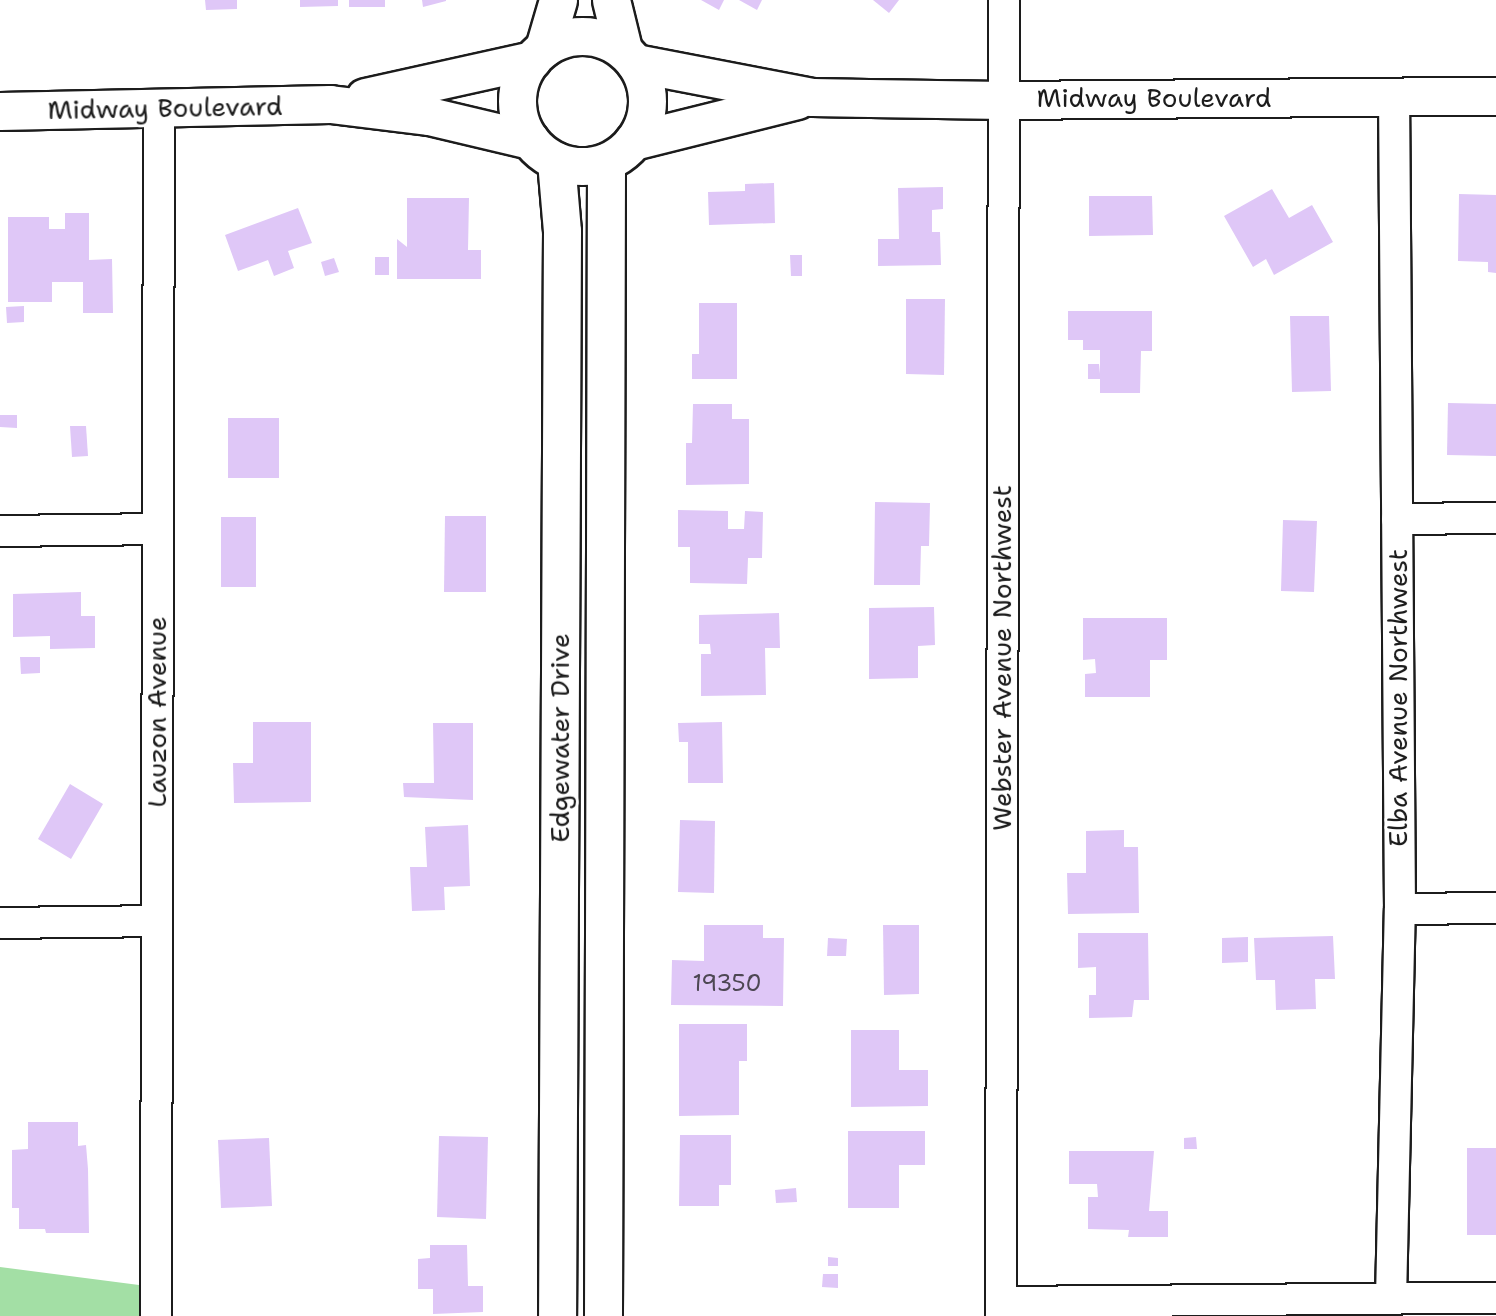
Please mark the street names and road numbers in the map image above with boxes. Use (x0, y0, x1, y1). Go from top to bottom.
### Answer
street label: Midway Boulevard (1037, 82, 1271, 114)
street label: Midway Boulevard (47, 90, 283, 126)
street label: Webster Avenue Northwest (986, 485, 1018, 831)
street label: Elba Avenue Northwest (1382, 549, 1414, 847)
street label: Lauzon Avenue (141, 616, 173, 808)
street label: Edgewater Drive (544, 633, 576, 843)

